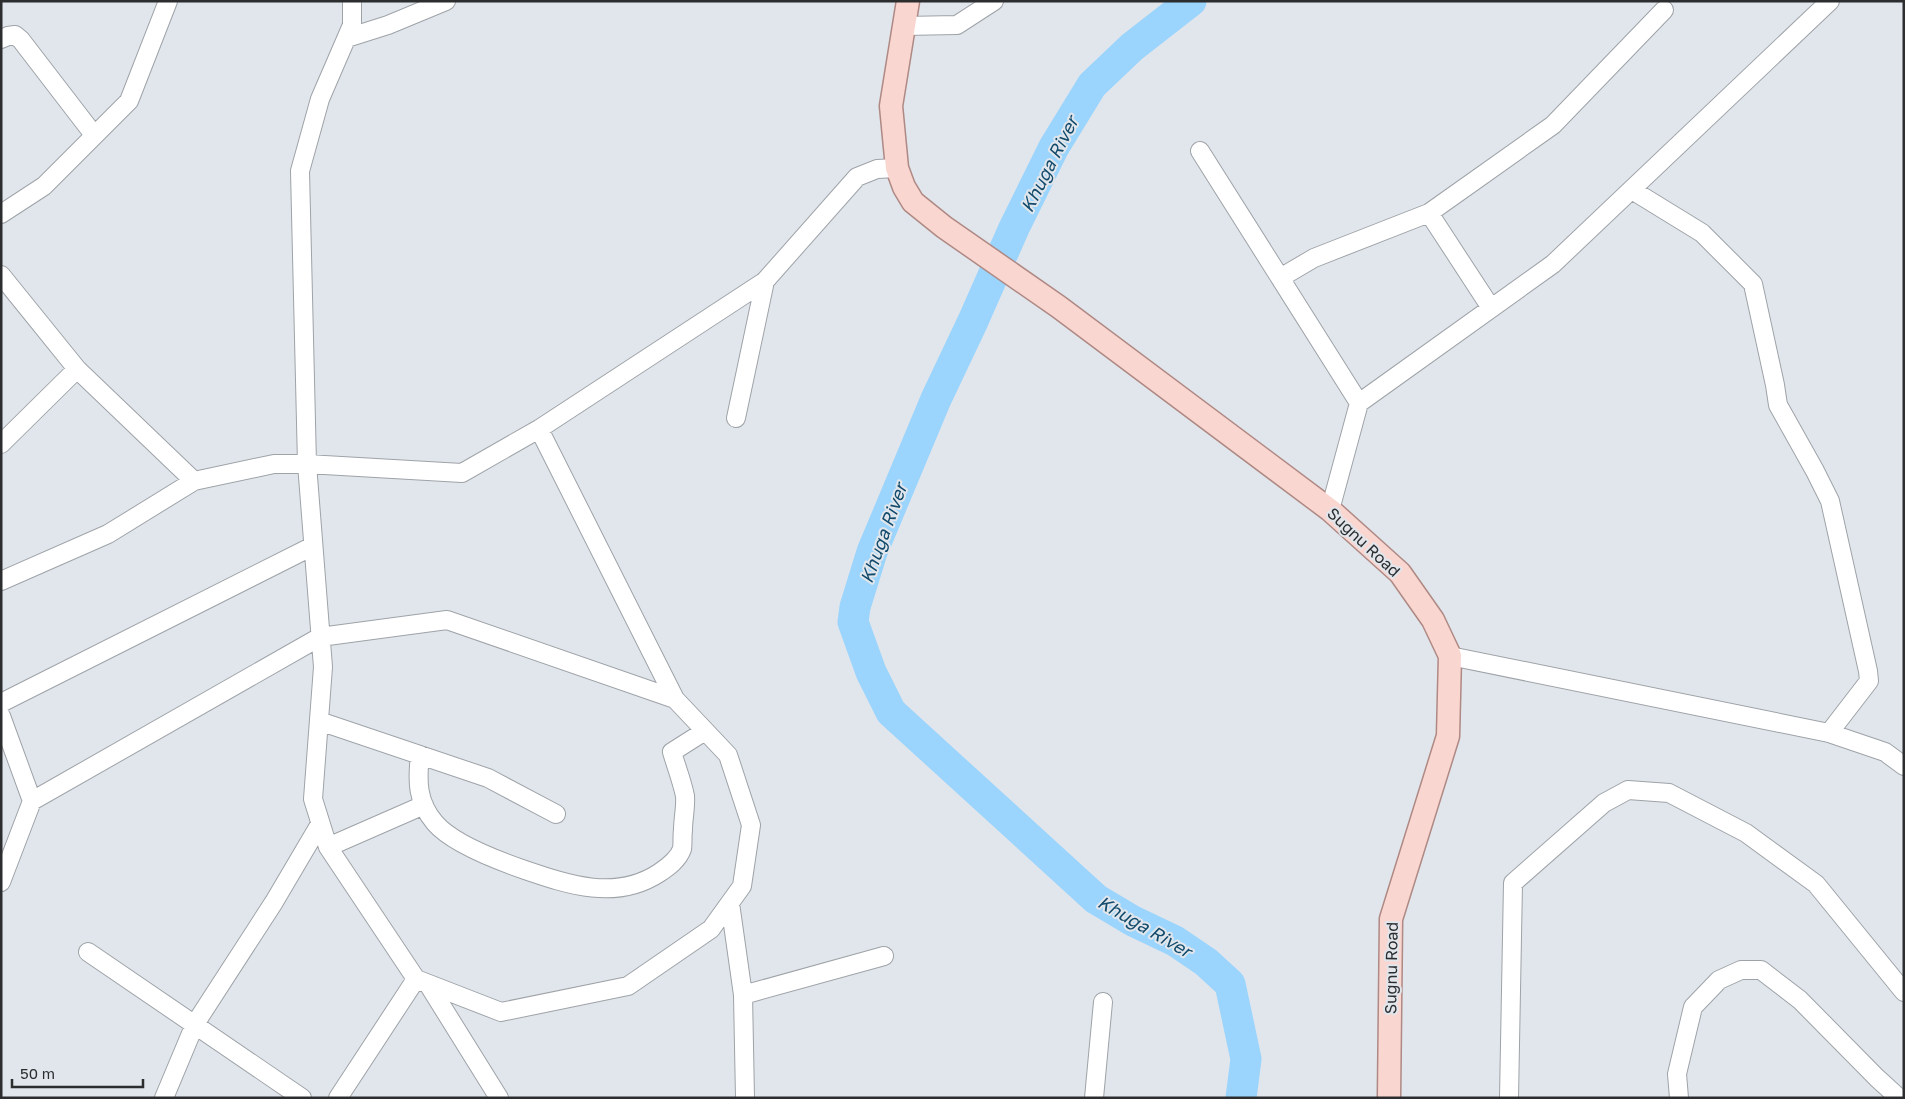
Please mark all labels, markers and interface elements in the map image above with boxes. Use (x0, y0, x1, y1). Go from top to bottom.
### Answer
water label: Khuga River (1016, 110, 1084, 215)
water label: Khuga River (855, 477, 912, 586)
street label: Sugnu Road (1323, 503, 1405, 581)
water label: Khuga River (1094, 890, 1198, 963)
street label: Sugnu Road (1380, 922, 1402, 1014)
scale bar (12, 1056, 144, 1088)
text: 50 m (20, 1064, 55, 1082)

